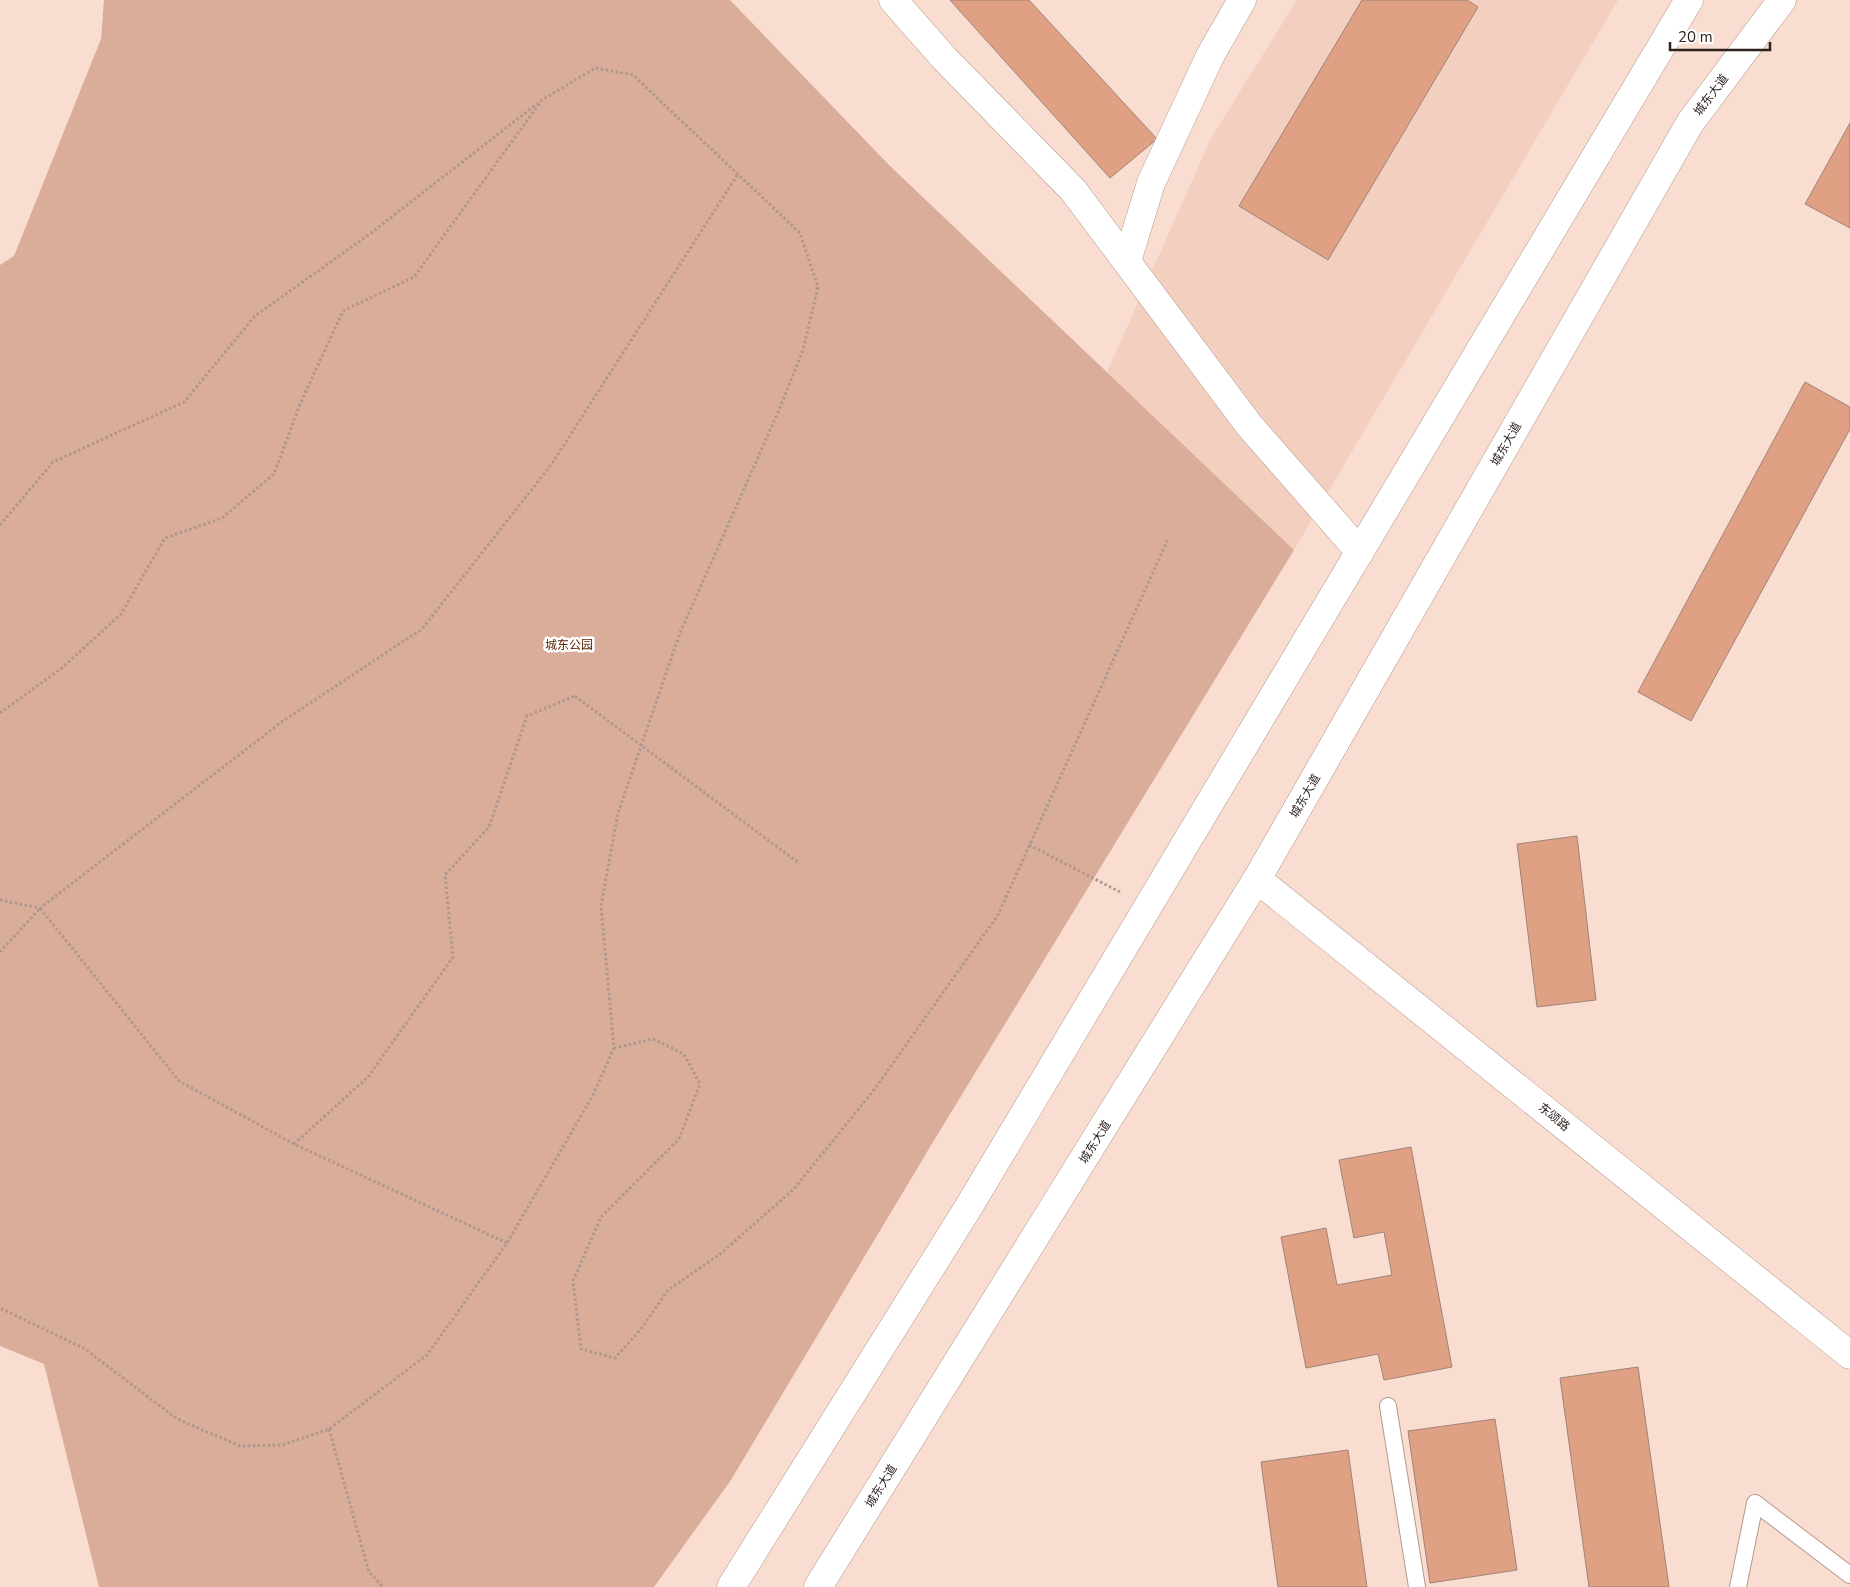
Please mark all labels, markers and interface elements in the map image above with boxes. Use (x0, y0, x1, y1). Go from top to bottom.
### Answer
scale bar (1670, 20, 1770, 52)
text: 20 m (1678, 27, 1713, 47)
street label: 城东大道 (1690, 71, 1732, 119)
street label: 城东大道 (1487, 419, 1525, 469)
park label: 城东公园 (545, 637, 593, 653)
street label: 城东大道 (1286, 771, 1324, 821)
street label: 东颂路 (1535, 1099, 1573, 1135)
street label: 城东大道 (1075, 1117, 1115, 1167)
street label: 城东大道 (861, 1461, 901, 1511)

